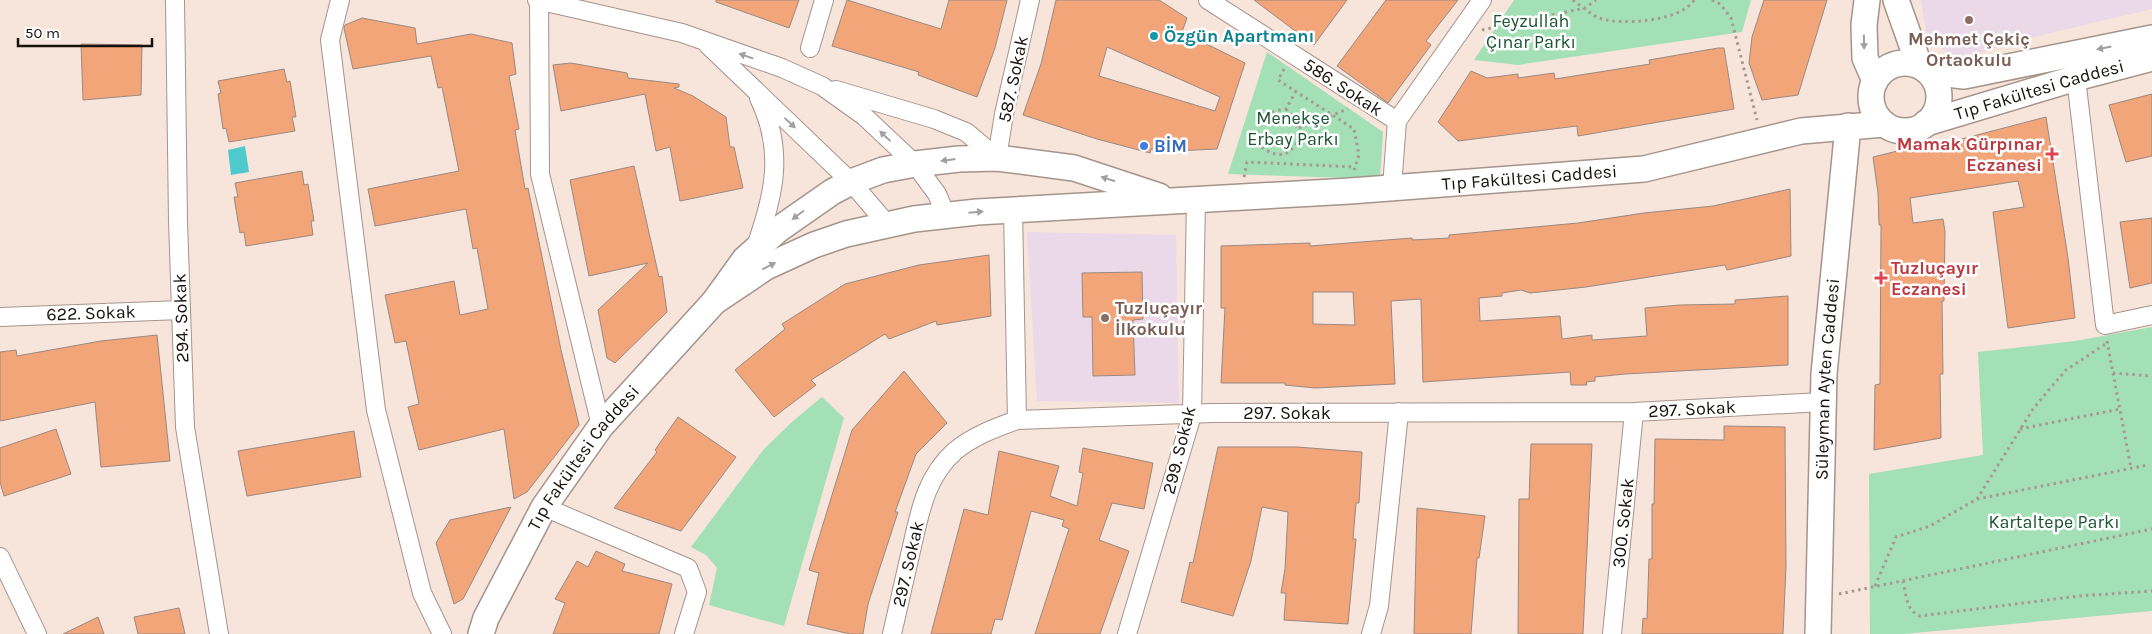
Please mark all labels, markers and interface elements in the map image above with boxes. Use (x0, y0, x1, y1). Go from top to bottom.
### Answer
park label: Feyzullah Çınar Parkı (1486, 10, 1576, 53)
marker: Mehmet Çekiç Ortaokulu (1963, 14, 1975, 26)
scale bar (18, 15, 151, 47)
text: 50 m (25, 24, 60, 42)
place label: Özgün Apartmanı (1164, 25, 1314, 47)
place label: Mehmet Çekiç Ortaokulu (1908, 28, 2030, 71)
marker: Özgün Apartmanı (1148, 30, 1160, 42)
street label: 587. Sokak (993, 34, 1033, 124)
one-way arrow (1860, 34, 1868, 50)
one-way arrow (2097, 44, 2112, 52)
one-way arrow (738, 52, 753, 60)
street label: 586. Sokak (1299, 53, 1387, 121)
street label: Tıp Fakültesi Caddesi (1952, 55, 2126, 125)
park label: Menekşe Erbay Parkı (1247, 107, 1339, 150)
one-way arrow (784, 117, 796, 129)
one-way arrow (880, 130, 892, 142)
place label: Mamak Gürpınar Eczanesi (1897, 133, 2042, 176)
place label: BİM (1154, 135, 1187, 157)
marker: BİM (1138, 140, 1150, 152)
marker: Mamak Gürpınar Eczanesi (2046, 148, 2058, 160)
one-way arrow (939, 156, 955, 164)
street label: Tıp Fakültesi Caddesi (1441, 160, 1618, 195)
one-way arrow (1100, 174, 1115, 182)
one-way arrow (968, 208, 984, 216)
one-way arrow (792, 210, 805, 221)
place label: Tuzluçayır Eczanesi (1891, 257, 1978, 300)
one-way arrow (762, 262, 777, 270)
marker: Tuzluçayır Eczanesi (1875, 272, 1887, 284)
street label: 294. Sokak (168, 273, 194, 363)
street label: Süleyman Ayten Caddesi (1811, 277, 1844, 480)
place label: Tuzluçayır İlkokulu (1115, 297, 1202, 340)
street label: 622. Sokak (46, 300, 136, 326)
marker: Tuzluçayır İlkokulu (1099, 312, 1111, 324)
street label: Tıp Fakültesi Caddesi (523, 380, 644, 534)
street label: 297. Sokak (1648, 396, 1736, 422)
street label: 297. Sokak (1243, 402, 1331, 424)
street label: 299. Sokak (1157, 404, 1201, 496)
street label: 300. Sokak (1607, 477, 1639, 569)
park label: Kartaltepe Parkı (1988, 511, 2120, 533)
street label: 297. Sokak (887, 519, 929, 609)

